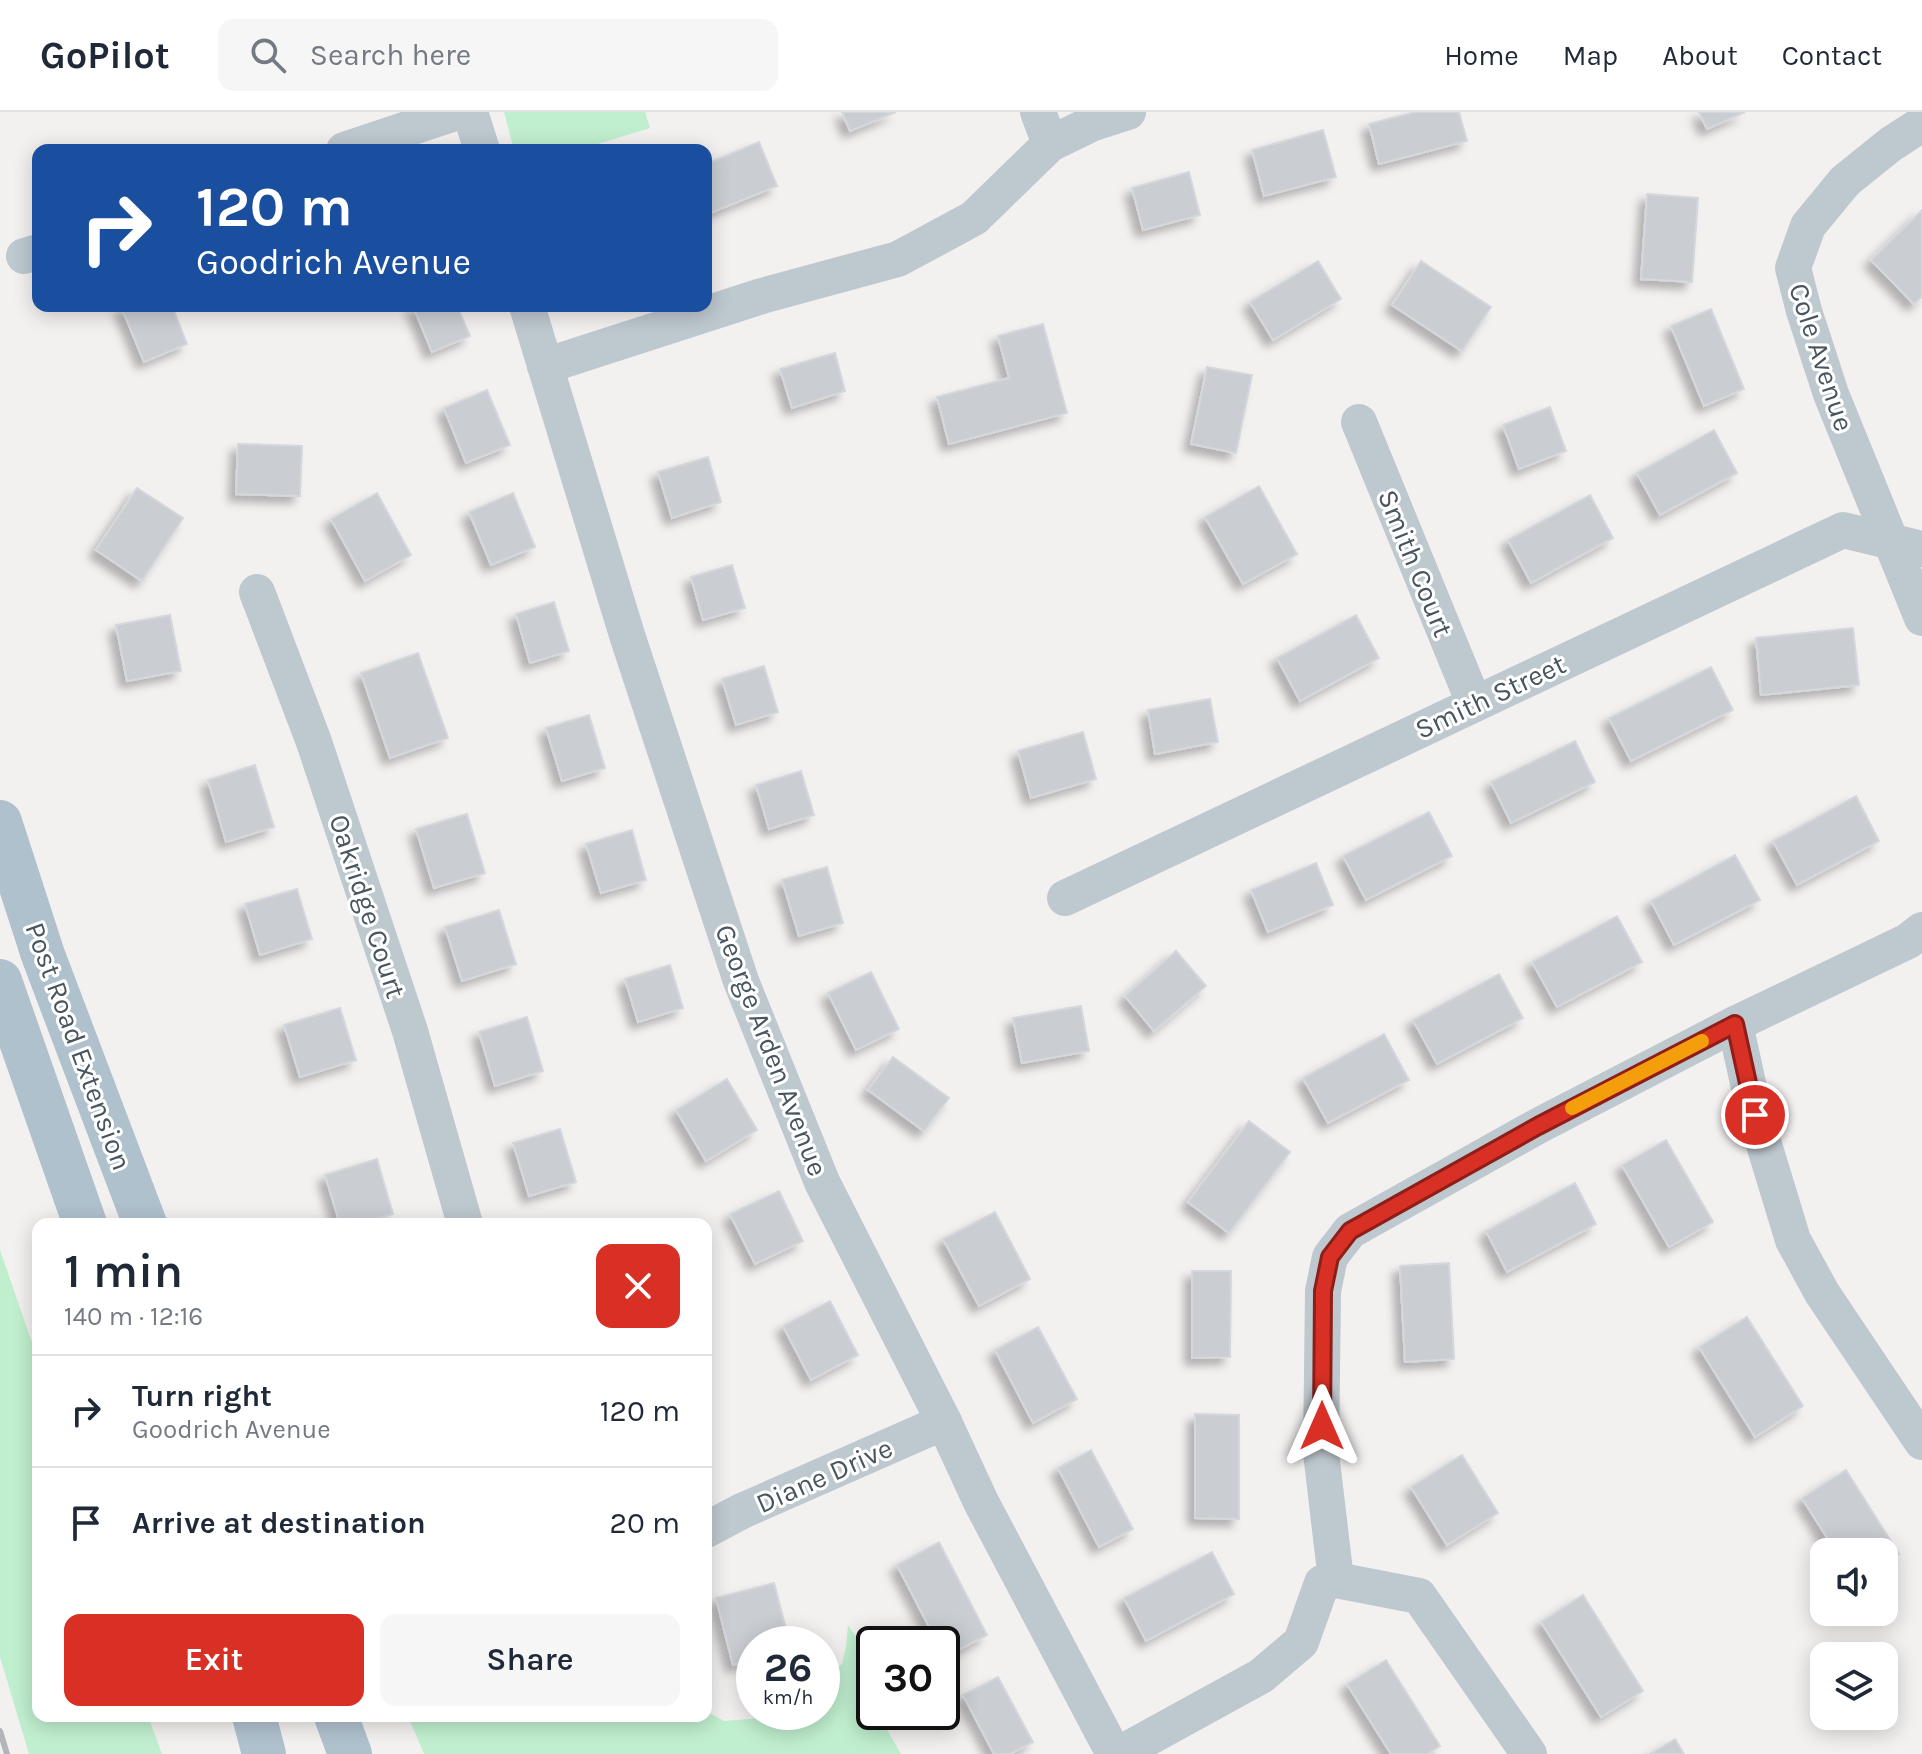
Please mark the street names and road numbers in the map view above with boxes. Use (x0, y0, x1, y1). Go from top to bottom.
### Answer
street label: Cole Avenue (1782, 279, 1861, 435)
street label: Smith Court (1371, 485, 1460, 642)
street label: Smith Street (1410, 647, 1571, 746)
street label: Oakridge Court (322, 810, 413, 1002)
street label: Post Road Extension (18, 918, 139, 1174)
street label: George Arden Avenue (708, 920, 835, 1181)
street label: Diane Drive (751, 1431, 897, 1520)

